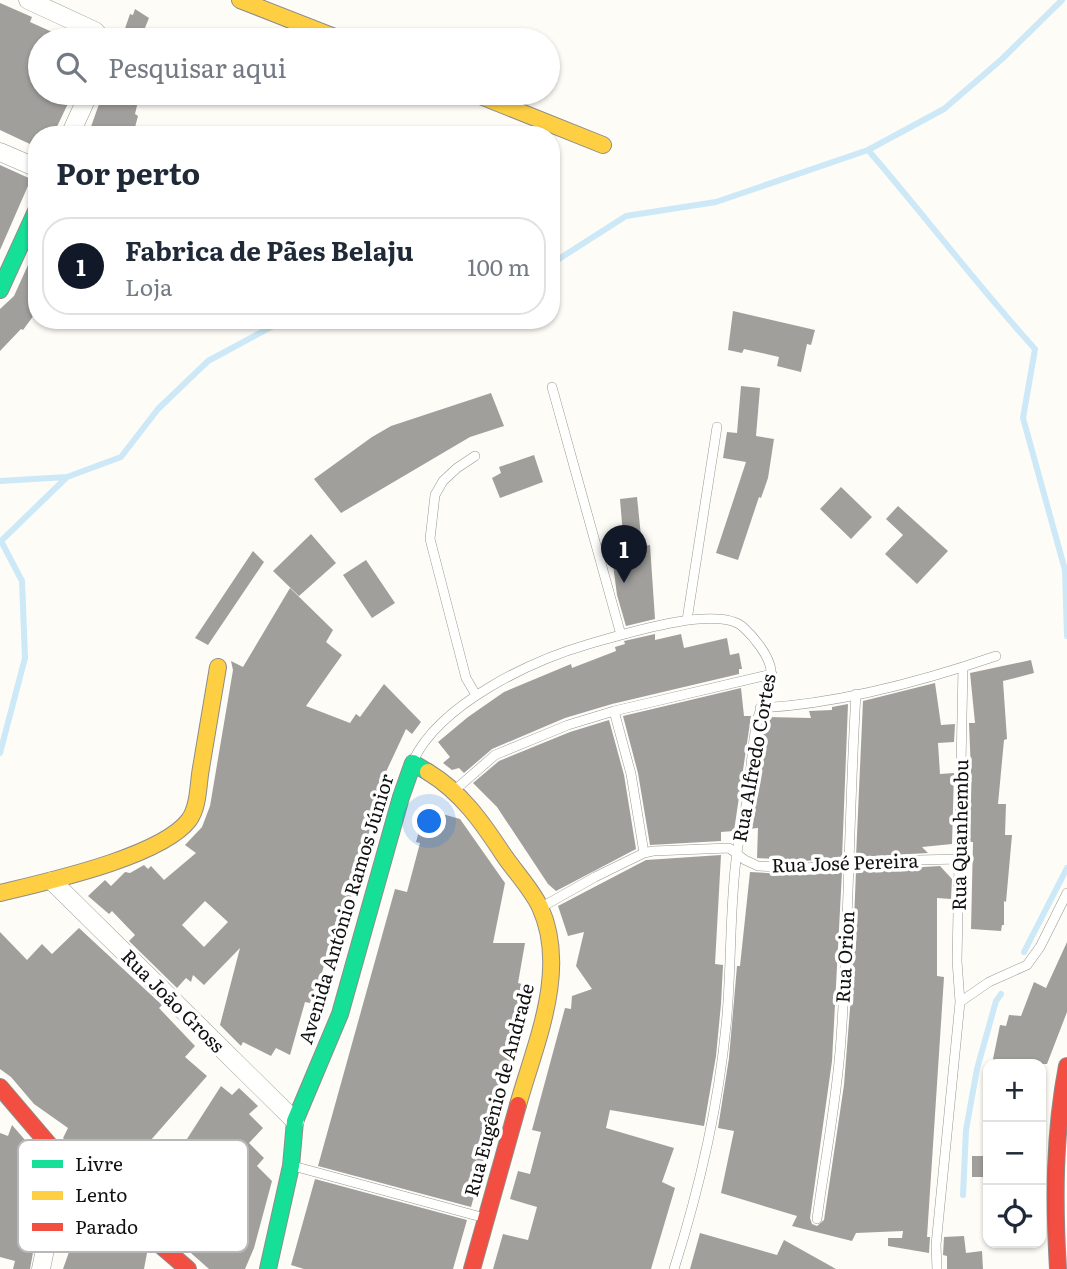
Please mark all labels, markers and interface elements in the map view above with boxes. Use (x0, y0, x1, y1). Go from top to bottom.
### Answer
search box (28, 28, 560, 105)
text: Pesquisar aqui (108, 47, 286, 86)
icon: search (52, 48, 90, 86)
text: Por perto (56, 150, 200, 194)
text: Fabrica de Pães Belaju (125, 230, 414, 269)
text: 1 (76, 249, 86, 283)
text: 100 m (467, 249, 530, 283)
text: Loja (125, 269, 172, 303)
pin: 1 (601, 525, 647, 583)
street label: Rua Alfredo Cortes (724, 671, 782, 844)
street label: Rua Quanhembu (944, 759, 974, 911)
street label: Avenida Antônio Ramos Júnior (291, 770, 400, 1047)
your location (412, 804, 446, 838)
street label: Rua José Pereira (771, 845, 920, 879)
street label: Rua Orion (828, 910, 860, 1004)
street label: Rua João Gross (116, 942, 232, 1059)
street label: Rua Eugênio de Andrade (456, 980, 540, 1200)
map controls (983, 1059, 1046, 1248)
button: + (983, 1059, 1046, 1122)
button: − (983, 1122, 1046, 1185)
legend (18, 1140, 248, 1252)
text: Livre (75, 1149, 123, 1177)
text: Lento (75, 1180, 128, 1208)
button: locate (983, 1185, 1046, 1248)
text: Parado (75, 1212, 138, 1240)

